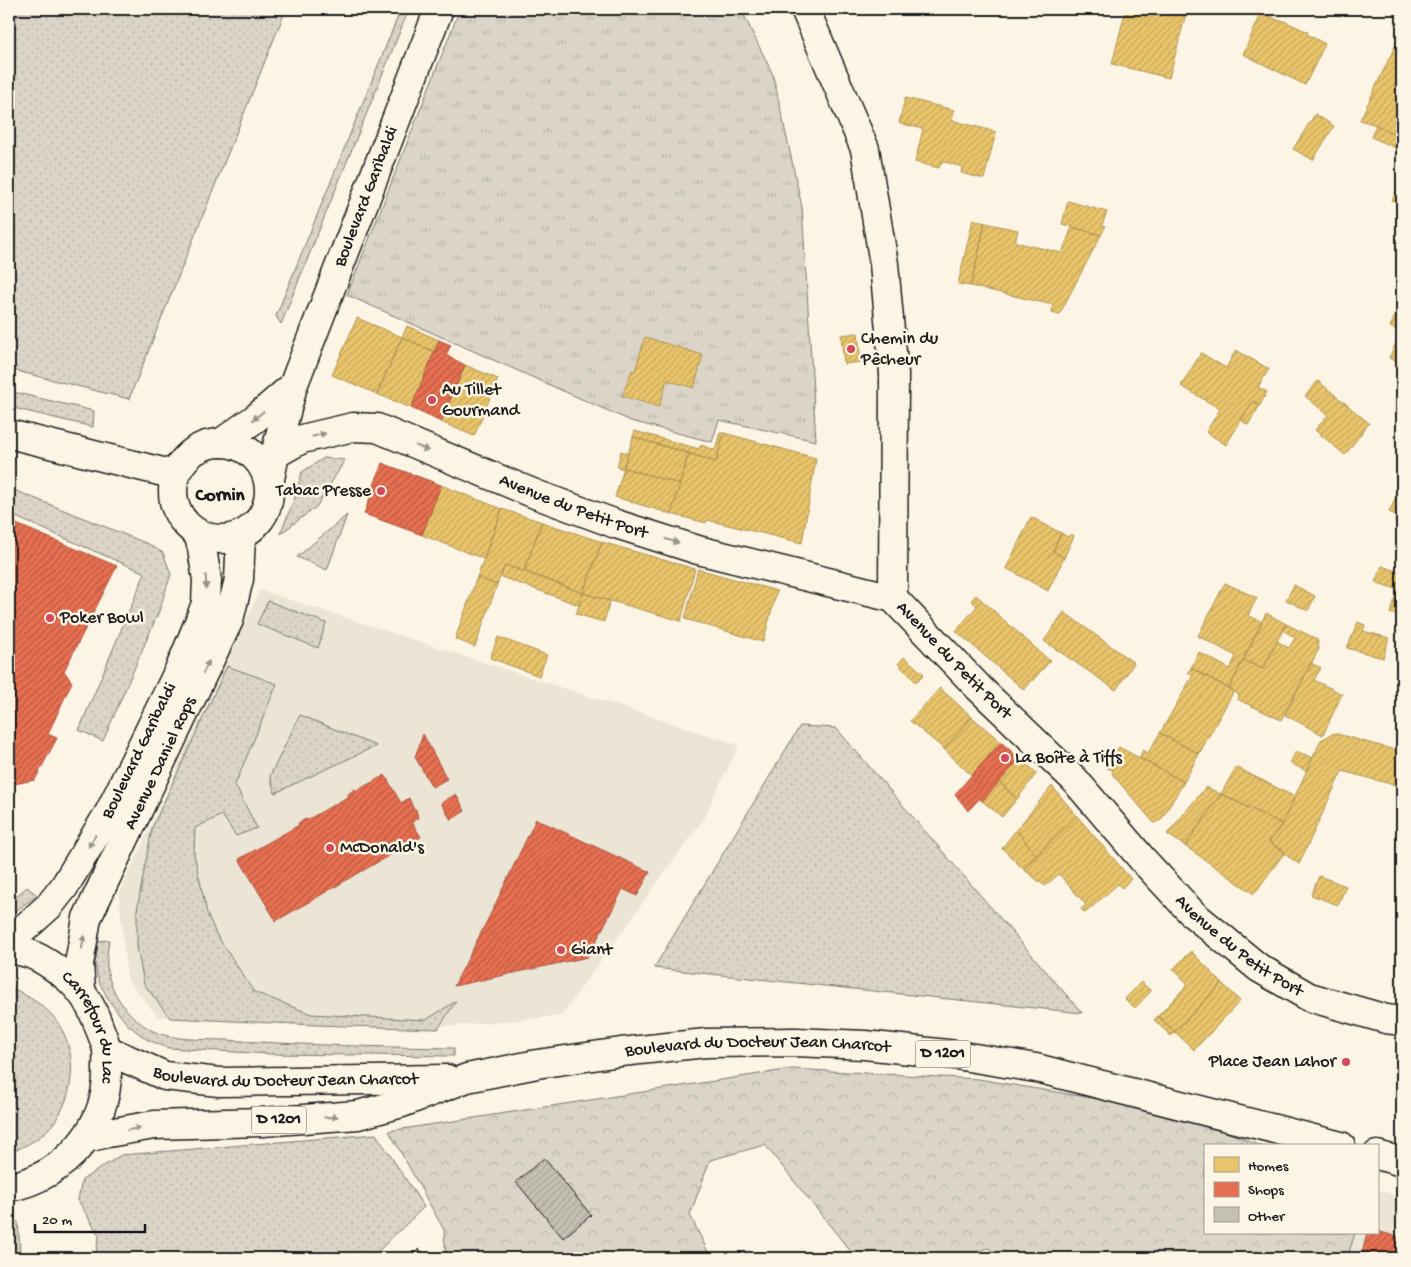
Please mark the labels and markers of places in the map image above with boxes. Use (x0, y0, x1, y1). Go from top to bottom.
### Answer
place label: Chemin du Pêcheur (860, 329, 939, 371)
marker: Chemin du Pêcheur (845, 343, 857, 355)
place label: Au Tillet Gourmand (442, 380, 521, 422)
marker: Au Tillet Gourmand (426, 394, 438, 406)
place label: Tabac Presse (275, 481, 372, 502)
marker: Tabac Presse (375, 485, 387, 497)
place label: Poker Bowl (59, 608, 144, 629)
marker: Poker Bowl (44, 612, 56, 624)
place label: La Boîte à Tiffs (1015, 748, 1123, 769)
marker: La Boîte à Tiffs (999, 752, 1011, 764)
place label: McDonald's (340, 838, 425, 859)
marker: McDonald's (324, 842, 336, 854)
place label: Giant (571, 940, 614, 961)
marker: Giant (555, 944, 567, 956)
place label: Place Jean Lahor (1208, 1052, 1338, 1073)
marker: Place Jean Lahor (1340, 1056, 1352, 1068)

